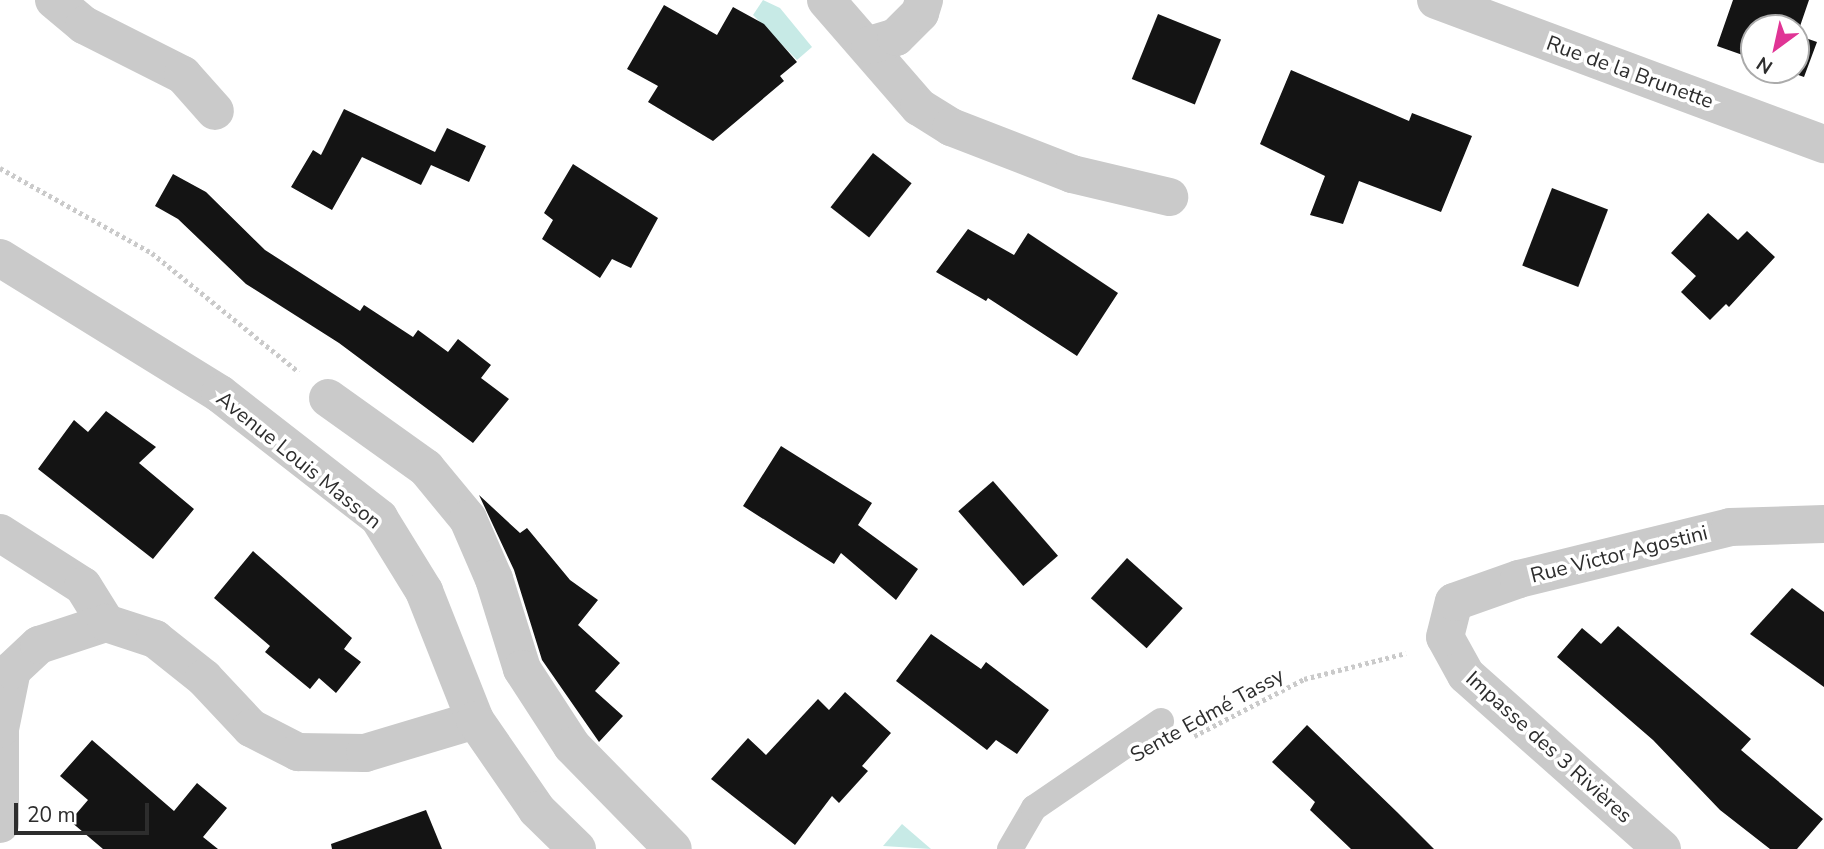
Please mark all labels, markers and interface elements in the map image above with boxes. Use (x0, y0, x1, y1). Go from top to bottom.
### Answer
north arrow (1740, 14, 1810, 84)
street label: Rue de la Brunette (1543, 30, 1717, 114)
text: N (1752, 50, 1778, 80)
street label: Avenue Louis Masson (211, 386, 387, 534)
street label: Rue Victor Agostini (1528, 520, 1710, 588)
street label: Sente Edmé Tassy (1126, 662, 1288, 768)
street label: Impasse des 3 Rivières (1461, 666, 1637, 828)
scale bar (18, 790, 152, 834)
text: 20 m (27, 801, 76, 829)

